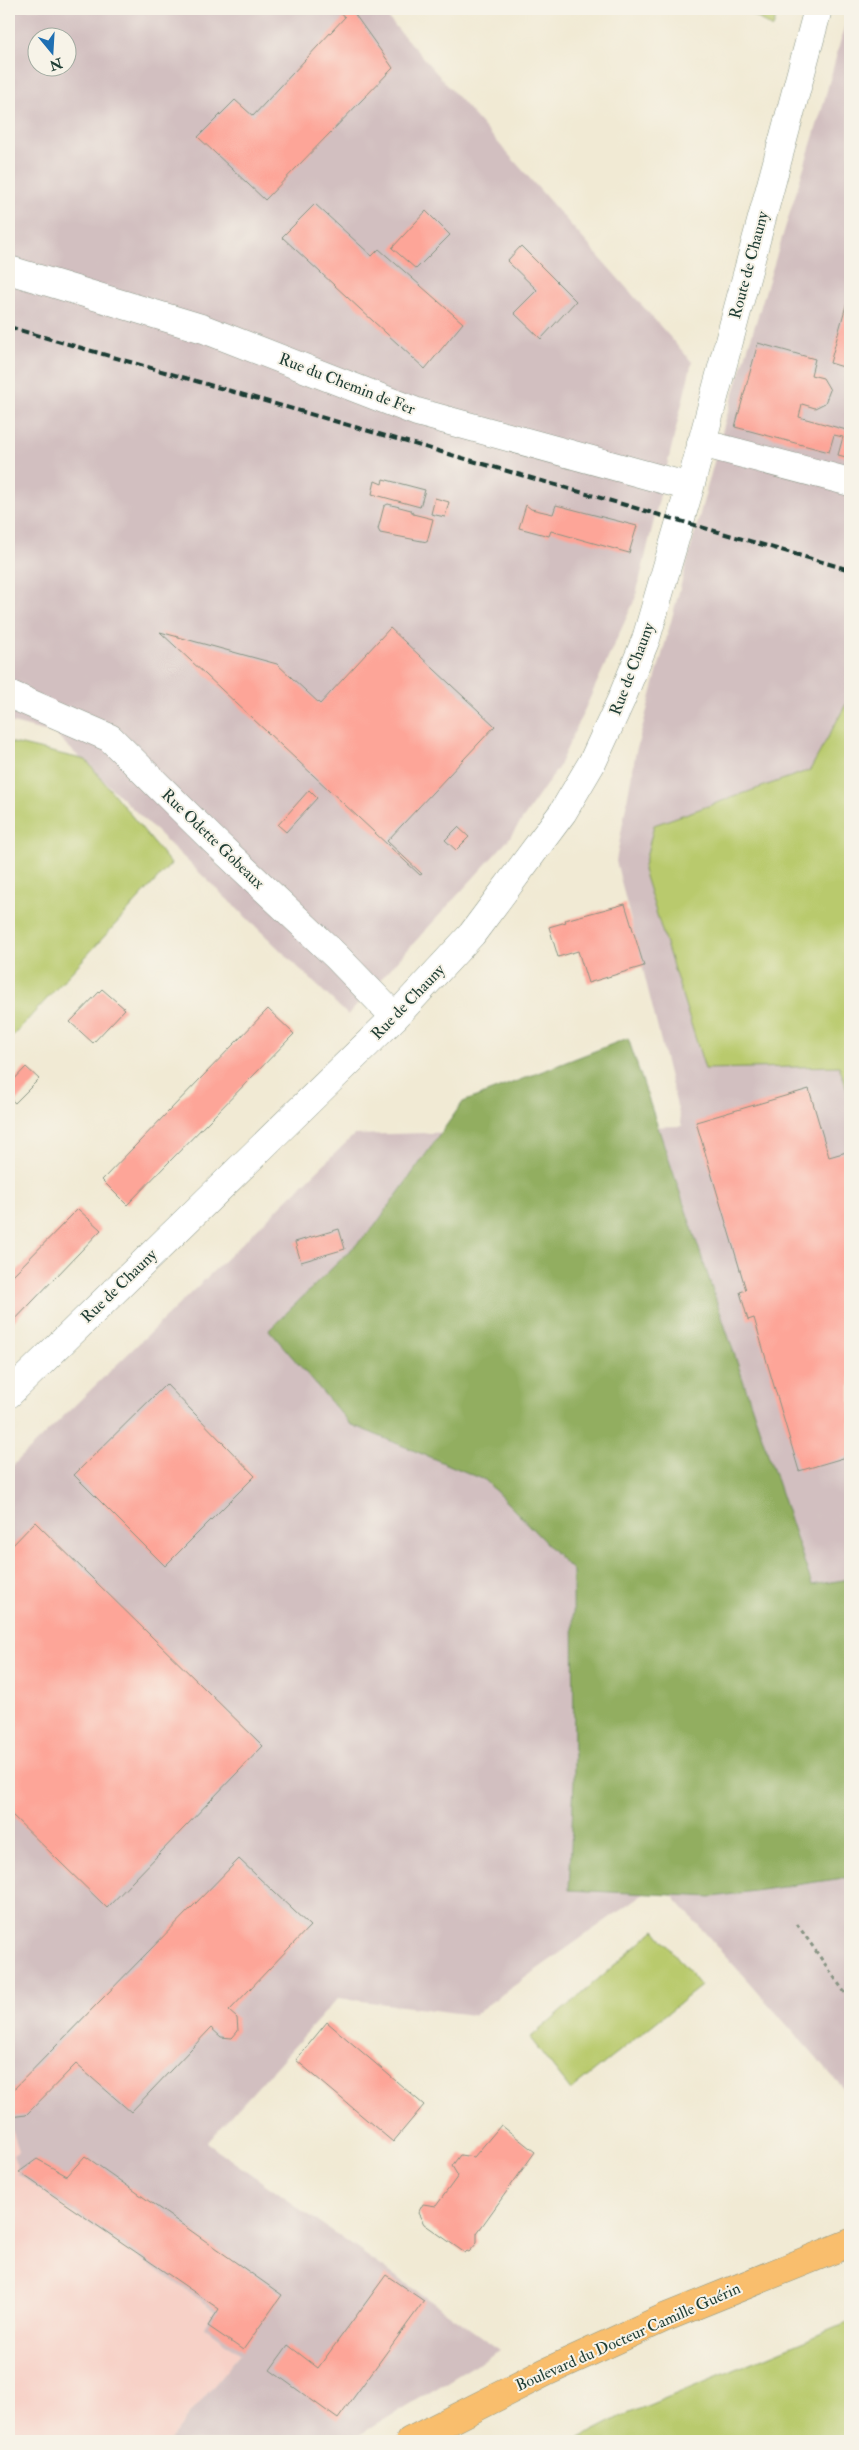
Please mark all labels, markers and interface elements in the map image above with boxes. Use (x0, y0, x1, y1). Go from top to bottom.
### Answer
north arrow (28, 28, 78, 78)
text: N (47, 54, 65, 74)
street label: Route de Chauny (725, 208, 773, 321)
street label: Rue du Chemin de Fer (276, 349, 418, 419)
street label: Rue de Chauny (605, 619, 659, 718)
street label: Rue Odette Gobeaux (157, 785, 269, 893)
street label: Rue de Chauny (367, 959, 450, 1044)
street label: Rue de Chauny (77, 1244, 162, 1327)
street label: Boulevard du Docteur Camille Guérin (513, 2278, 743, 2396)

